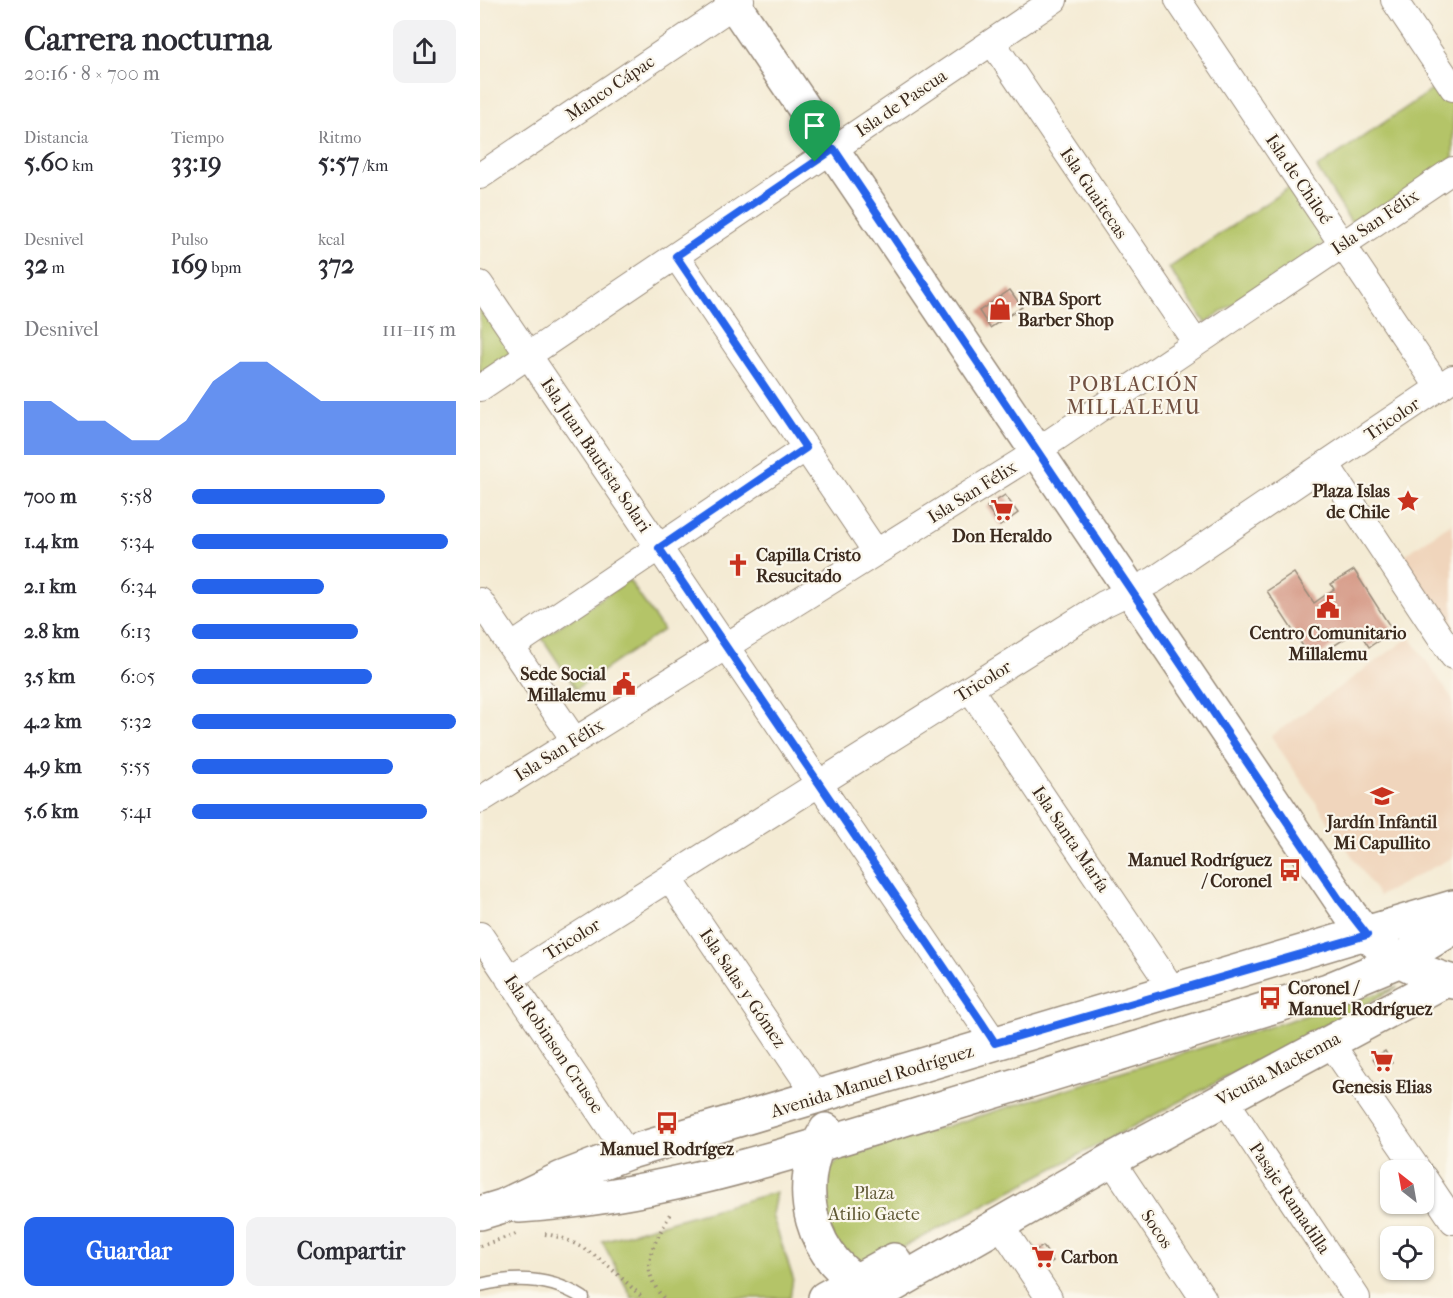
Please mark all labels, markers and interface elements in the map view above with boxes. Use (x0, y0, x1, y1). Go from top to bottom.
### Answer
text: Carrera nocturna (24, 20, 271, 59)
button: share (393, 20, 456, 83)
street label: Manco Cápac (562, 51, 659, 126)
text: 20:16 · 8 × 700 m (24, 62, 160, 85)
street label: Isla de Pascua (852, 65, 951, 142)
pin (789, 100, 840, 162)
icon: arrive (798, 109, 831, 142)
text: Distancia (24, 128, 88, 147)
text: Tiempo (171, 128, 224, 147)
text: Ritmo (318, 128, 361, 147)
street label: Isla de Chiloé (1261, 130, 1336, 228)
street label: Isla Guaitecas (1055, 144, 1132, 243)
text: 5.60 (24, 147, 69, 178)
text: 33:19 (171, 147, 222, 178)
text: 5:57 (318, 147, 359, 178)
text: km (69, 156, 94, 175)
text: /km (359, 156, 388, 175)
street label: Isla San Félix (1328, 185, 1423, 259)
text: Desnivel (24, 230, 84, 249)
text: Pulso (171, 230, 208, 249)
text: kcal (318, 230, 345, 249)
text: 32 (24, 249, 48, 280)
text: 169 (171, 249, 208, 280)
text: 372 (318, 249, 355, 280)
text: m (48, 258, 65, 277)
text: bpm (208, 258, 242, 277)
place label: NBA Sport Barber Shop (1018, 289, 1114, 331)
shop icon: NBA Sport Barber Shop (987, 296, 1013, 322)
text: Desnivel (24, 318, 99, 341)
text: 111–115 m (382, 318, 456, 341)
district label: POBLACIÓN MILLALEMU (1066, 371, 1202, 419)
street label: Isla Juan Bautista Solari (536, 374, 655, 537)
street label: Tricolor (1361, 393, 1424, 446)
street label: Isla San Félix (924, 456, 1021, 528)
place label: Plaza Islas de Chile (1312, 481, 1390, 523)
text: 700 m (24, 485, 77, 508)
text: 5:58 (120, 485, 152, 508)
place icon: Plaza Islas de Chile (1395, 488, 1421, 514)
supermarket icon: Don Heraldo (989, 497, 1015, 523)
place label: Don Heraldo (952, 526, 1052, 547)
text: 1.4 km (24, 530, 79, 553)
text: 5:34 (120, 530, 154, 553)
place label: Capilla Cristo Resucitado (756, 545, 861, 587)
church icon: Capilla Cristo Resucitado (725, 552, 751, 578)
text: 2.1 km (24, 575, 77, 598)
text: 6:34 (120, 575, 156, 598)
public building icon: Centro Comunitario Millalemu (1315, 594, 1341, 620)
text: 2.8 km (24, 620, 79, 643)
text: 6:13 (120, 620, 151, 643)
place label: Centro Comunitario Millalemu (1250, 623, 1406, 665)
street label: Tricolor (951, 656, 1015, 707)
place label: Sede Social Millalemu (520, 664, 607, 706)
text: 3.5 km (24, 665, 75, 688)
text: 6:05 (120, 665, 155, 688)
public building icon: Sede Social Millalemu (611, 671, 637, 697)
text: 4.2 km (24, 710, 82, 733)
text: 5:32 (120, 710, 152, 733)
street label: Isla San Félix (511, 714, 608, 786)
text: 4.9 km (24, 755, 82, 778)
text: 5:55 (120, 755, 151, 778)
street label: Isla Santa María (1027, 782, 1114, 897)
school or university icon: Jardín Infantil Mi Capullito (1369, 783, 1395, 809)
text: 5.6 km (24, 800, 79, 823)
text: 5:41 (120, 800, 152, 823)
place label: Jardín Infantil Mi Capullito (1325, 812, 1438, 854)
place label: Manuel Rodríguez / Coronel (1127, 850, 1273, 892)
bus stop icon: Manuel Rodríguez / Coronel (1277, 857, 1303, 883)
street label: Tricolor (540, 914, 604, 965)
street label: Isla Salas y Gómez (695, 925, 790, 1052)
street label: Isla Robinson Crusoe (499, 971, 608, 1118)
place label: Coronel / Manuel Rodríguez (1287, 978, 1432, 1020)
bus stop icon: Coronel / Manuel Rodríguez (1257, 985, 1283, 1011)
street label: Vicuña Mackenna (1212, 1028, 1344, 1111)
street label: Avenida Manuel Rodríguez (767, 1041, 976, 1123)
supermarket icon: Genesis Elias (1369, 1048, 1395, 1074)
place label: Genesis Elias (1332, 1077, 1432, 1098)
bus stop icon: Manuel Rodrígez (654, 1110, 680, 1136)
place label: Manuel Rodrígez (599, 1139, 734, 1160)
street label: Pasaje Ramadilla (1245, 1139, 1335, 1258)
north arrow (1380, 1160, 1434, 1214)
map controls (1380, 1160, 1434, 1280)
park label: Plaza Atilio Gaete (827, 1183, 920, 1225)
street label: Socos (1136, 1206, 1177, 1253)
button: Guardar (24, 1217, 234, 1286)
button: Compartir (246, 1217, 456, 1286)
button: locate (1380, 1226, 1434, 1280)
supermarket icon: Carbon (1030, 1244, 1056, 1270)
place label: Carbon (1061, 1247, 1119, 1268)

